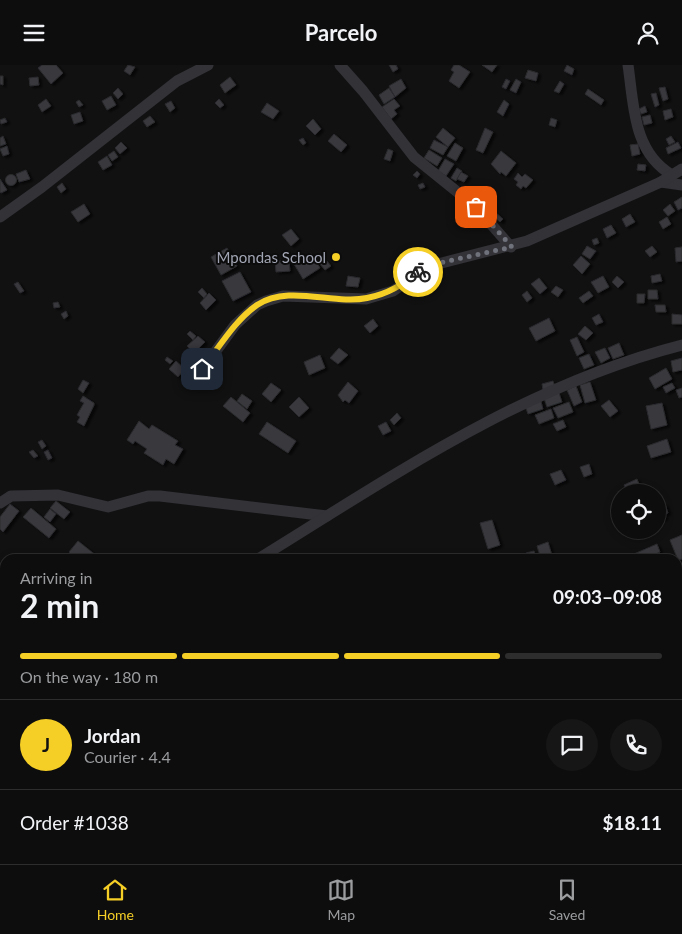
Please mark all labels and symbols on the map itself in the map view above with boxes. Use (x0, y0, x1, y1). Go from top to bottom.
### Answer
pin (455, 186, 497, 228)
courier (393, 247, 443, 297)
place label: Mpondas School (217, 248, 326, 266)
marker: Mpondas School (330, 251, 342, 263)
pin (181, 348, 223, 390)

